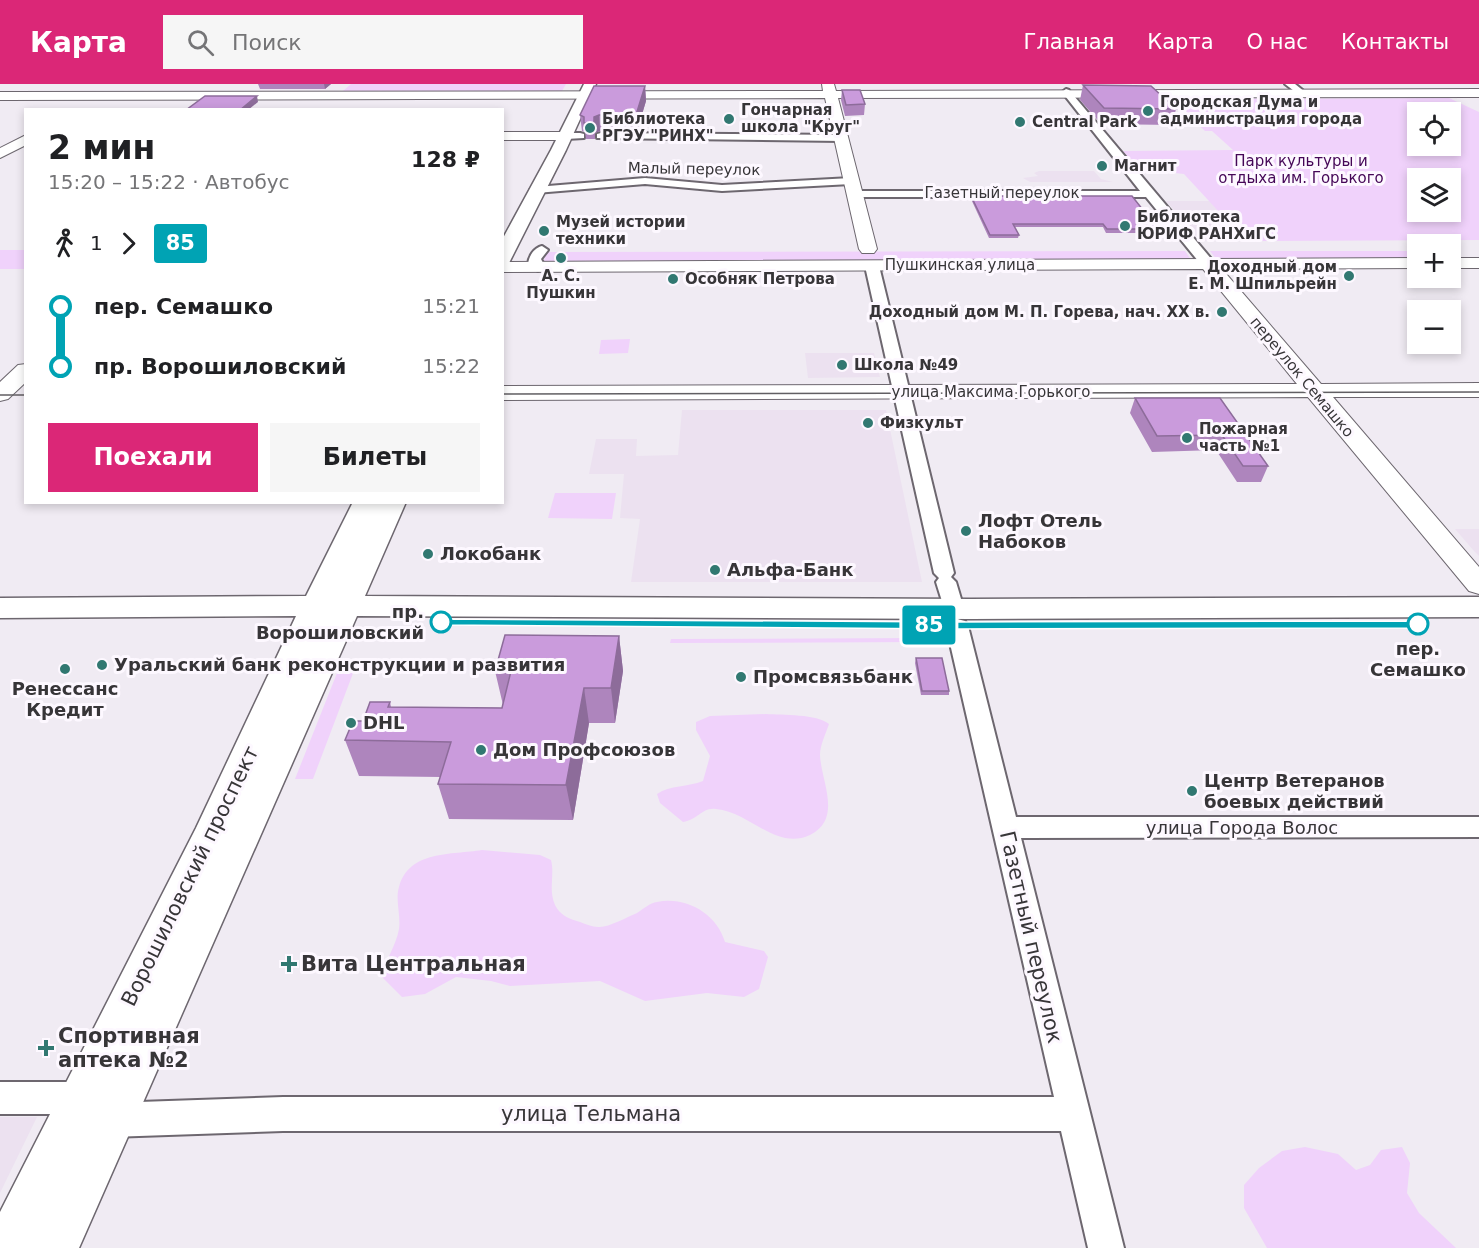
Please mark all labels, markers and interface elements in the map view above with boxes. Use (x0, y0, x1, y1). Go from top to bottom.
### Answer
search box (163, 15, 583, 69)
text: Карта (30, 26, 127, 59)
icon: search (184, 26, 217, 59)
text: Поиск (232, 30, 302, 55)
text: Главная (1024, 30, 1114, 54)
text: Карта (1147, 30, 1214, 54)
text: О нас (1247, 30, 1308, 54)
text: Контакты (1341, 30, 1449, 54)
place label: Городская Дума и администрация города (1160, 93, 1362, 128)
place label: Гончарная школа "Круг" (741, 101, 860, 136)
map controls (1407, 102, 1461, 354)
button: locate (1407, 102, 1461, 156)
marker: Городская Дума и администрация города (1141, 104, 1155, 118)
place label: Библиотека РГЭУ "РИНХ" (602, 110, 714, 145)
marker: Гончарная школа "Круг" (722, 112, 736, 126)
place label: Central Park (1032, 113, 1138, 131)
marker: Central Park (1013, 115, 1027, 129)
marker: Библиотека РГЭУ "РИНХ" (583, 121, 597, 135)
text: 2 мин (48, 128, 155, 167)
text: 128 ₽ (411, 147, 480, 172)
park label: Парк культуры и отдыха им. Горького (1218, 152, 1384, 187)
place label: Магнит (1114, 157, 1177, 175)
street label: Малый переулок (628, 159, 760, 179)
marker: Магнит (1095, 159, 1109, 173)
button: layers (1407, 168, 1461, 222)
text: 15:20 – 15:22 · Автобус (48, 170, 290, 194)
street label: Газетный переулок (925, 184, 1079, 202)
place label: Библиотека ЮРИФ РАНХиГС (1137, 208, 1276, 243)
place label: Музей истории техники (556, 213, 686, 248)
marker: Библиотека ЮРИФ РАНХиГС (1118, 219, 1132, 233)
marker: Музей истории техники (537, 224, 551, 238)
icon: walk (48, 227, 81, 260)
icon: forward (112, 227, 145, 260)
text: 1 (90, 231, 103, 255)
text: 85 (166, 231, 195, 255)
button: + (1407, 234, 1461, 288)
marker: А. С. Пушкин (554, 251, 568, 265)
street label: Пушкинская улица (885, 256, 1035, 274)
place label: Доходный дом Е. М. Шпильрейн (1188, 258, 1337, 293)
place label: А. С. Пушкин (526, 267, 596, 302)
marker: Доходный дом Е. М. Шпильрейн (1342, 269, 1356, 283)
place label: Особняк Петрова (685, 270, 835, 288)
marker: Особняк Петрова (666, 272, 680, 286)
text: пер. Семашко (94, 294, 273, 319)
text: 15:21 (422, 294, 480, 318)
button: − (1407, 300, 1461, 354)
place label: Доходный дом М. П. Горева, нач. ХХ в. (869, 303, 1210, 321)
marker: Доходный дом М. П. Горева, нач. ХХ в. (1215, 305, 1229, 319)
street label: переулок Семашко (1246, 313, 1358, 441)
text: пр. Ворошиловский (94, 354, 346, 379)
text: 15:22 (422, 354, 480, 378)
place label: Школа №49 (854, 356, 958, 374)
marker: Школа №49 (835, 358, 849, 372)
street label: улица Максима Горького (892, 383, 1090, 401)
place label: Физкульт (880, 414, 964, 432)
marker: Физкульт (861, 416, 875, 430)
place label: Пожарная часть №1 (1199, 420, 1288, 455)
button: Поехали (48, 423, 258, 492)
button: Билеты (270, 423, 480, 492)
marker: Пожарная часть №1 (1180, 431, 1194, 445)
place label: Лофт Отель Набоков (978, 510, 1102, 552)
marker: Лофт Отель Набоков (959, 524, 973, 538)
place label: Локобанк (440, 543, 541, 564)
marker: Локобанк (421, 547, 435, 561)
place label: Альфа-Банк (727, 559, 854, 580)
marker: Альфа-Банк (708, 563, 722, 577)
place label: пр. Ворошиловский (256, 601, 424, 643)
line badge: 85 (902, 606, 956, 644)
marker: пр. Ворошиловский (430, 611, 452, 633)
text: 85 (914, 613, 944, 637)
marker: пер. Семашко (1407, 613, 1429, 635)
place label: пер. Семашко (1370, 638, 1466, 680)
place label: Уральский банк реконструкции и развития (114, 654, 565, 675)
marker: Уральский банк реконструкции и развития (95, 658, 109, 672)
marker: Ренессанс Кредит (58, 662, 72, 676)
place label: Промсвязьбанк (753, 666, 913, 687)
marker: Промсвязьбанк (734, 670, 748, 684)
place label: Ренессанс Кредит (12, 678, 118, 720)
place label: DHL (363, 712, 404, 733)
marker: DHL (344, 716, 358, 730)
place label: Дом Профсоюзов (493, 739, 675, 760)
street label: Ворошиловский проспект (116, 742, 264, 1010)
marker: Дом Профсоюзов (474, 743, 488, 757)
place label: Центр Ветеранов боевых действий (1204, 770, 1385, 812)
marker: Центр Ветеранов боевых действий (1185, 784, 1199, 798)
street label: улица Города Волос (1146, 817, 1338, 838)
street label: Газетный переулок (995, 829, 1067, 1045)
place label: Вита Центральная (301, 952, 526, 976)
marker: Вита Центральная (282, 957, 296, 971)
place label: Спортивная аптека №2 (58, 1024, 200, 1072)
marker: Спортивная аптека №2 (39, 1041, 53, 1055)
street label: улица Тельмана (501, 1102, 681, 1126)

